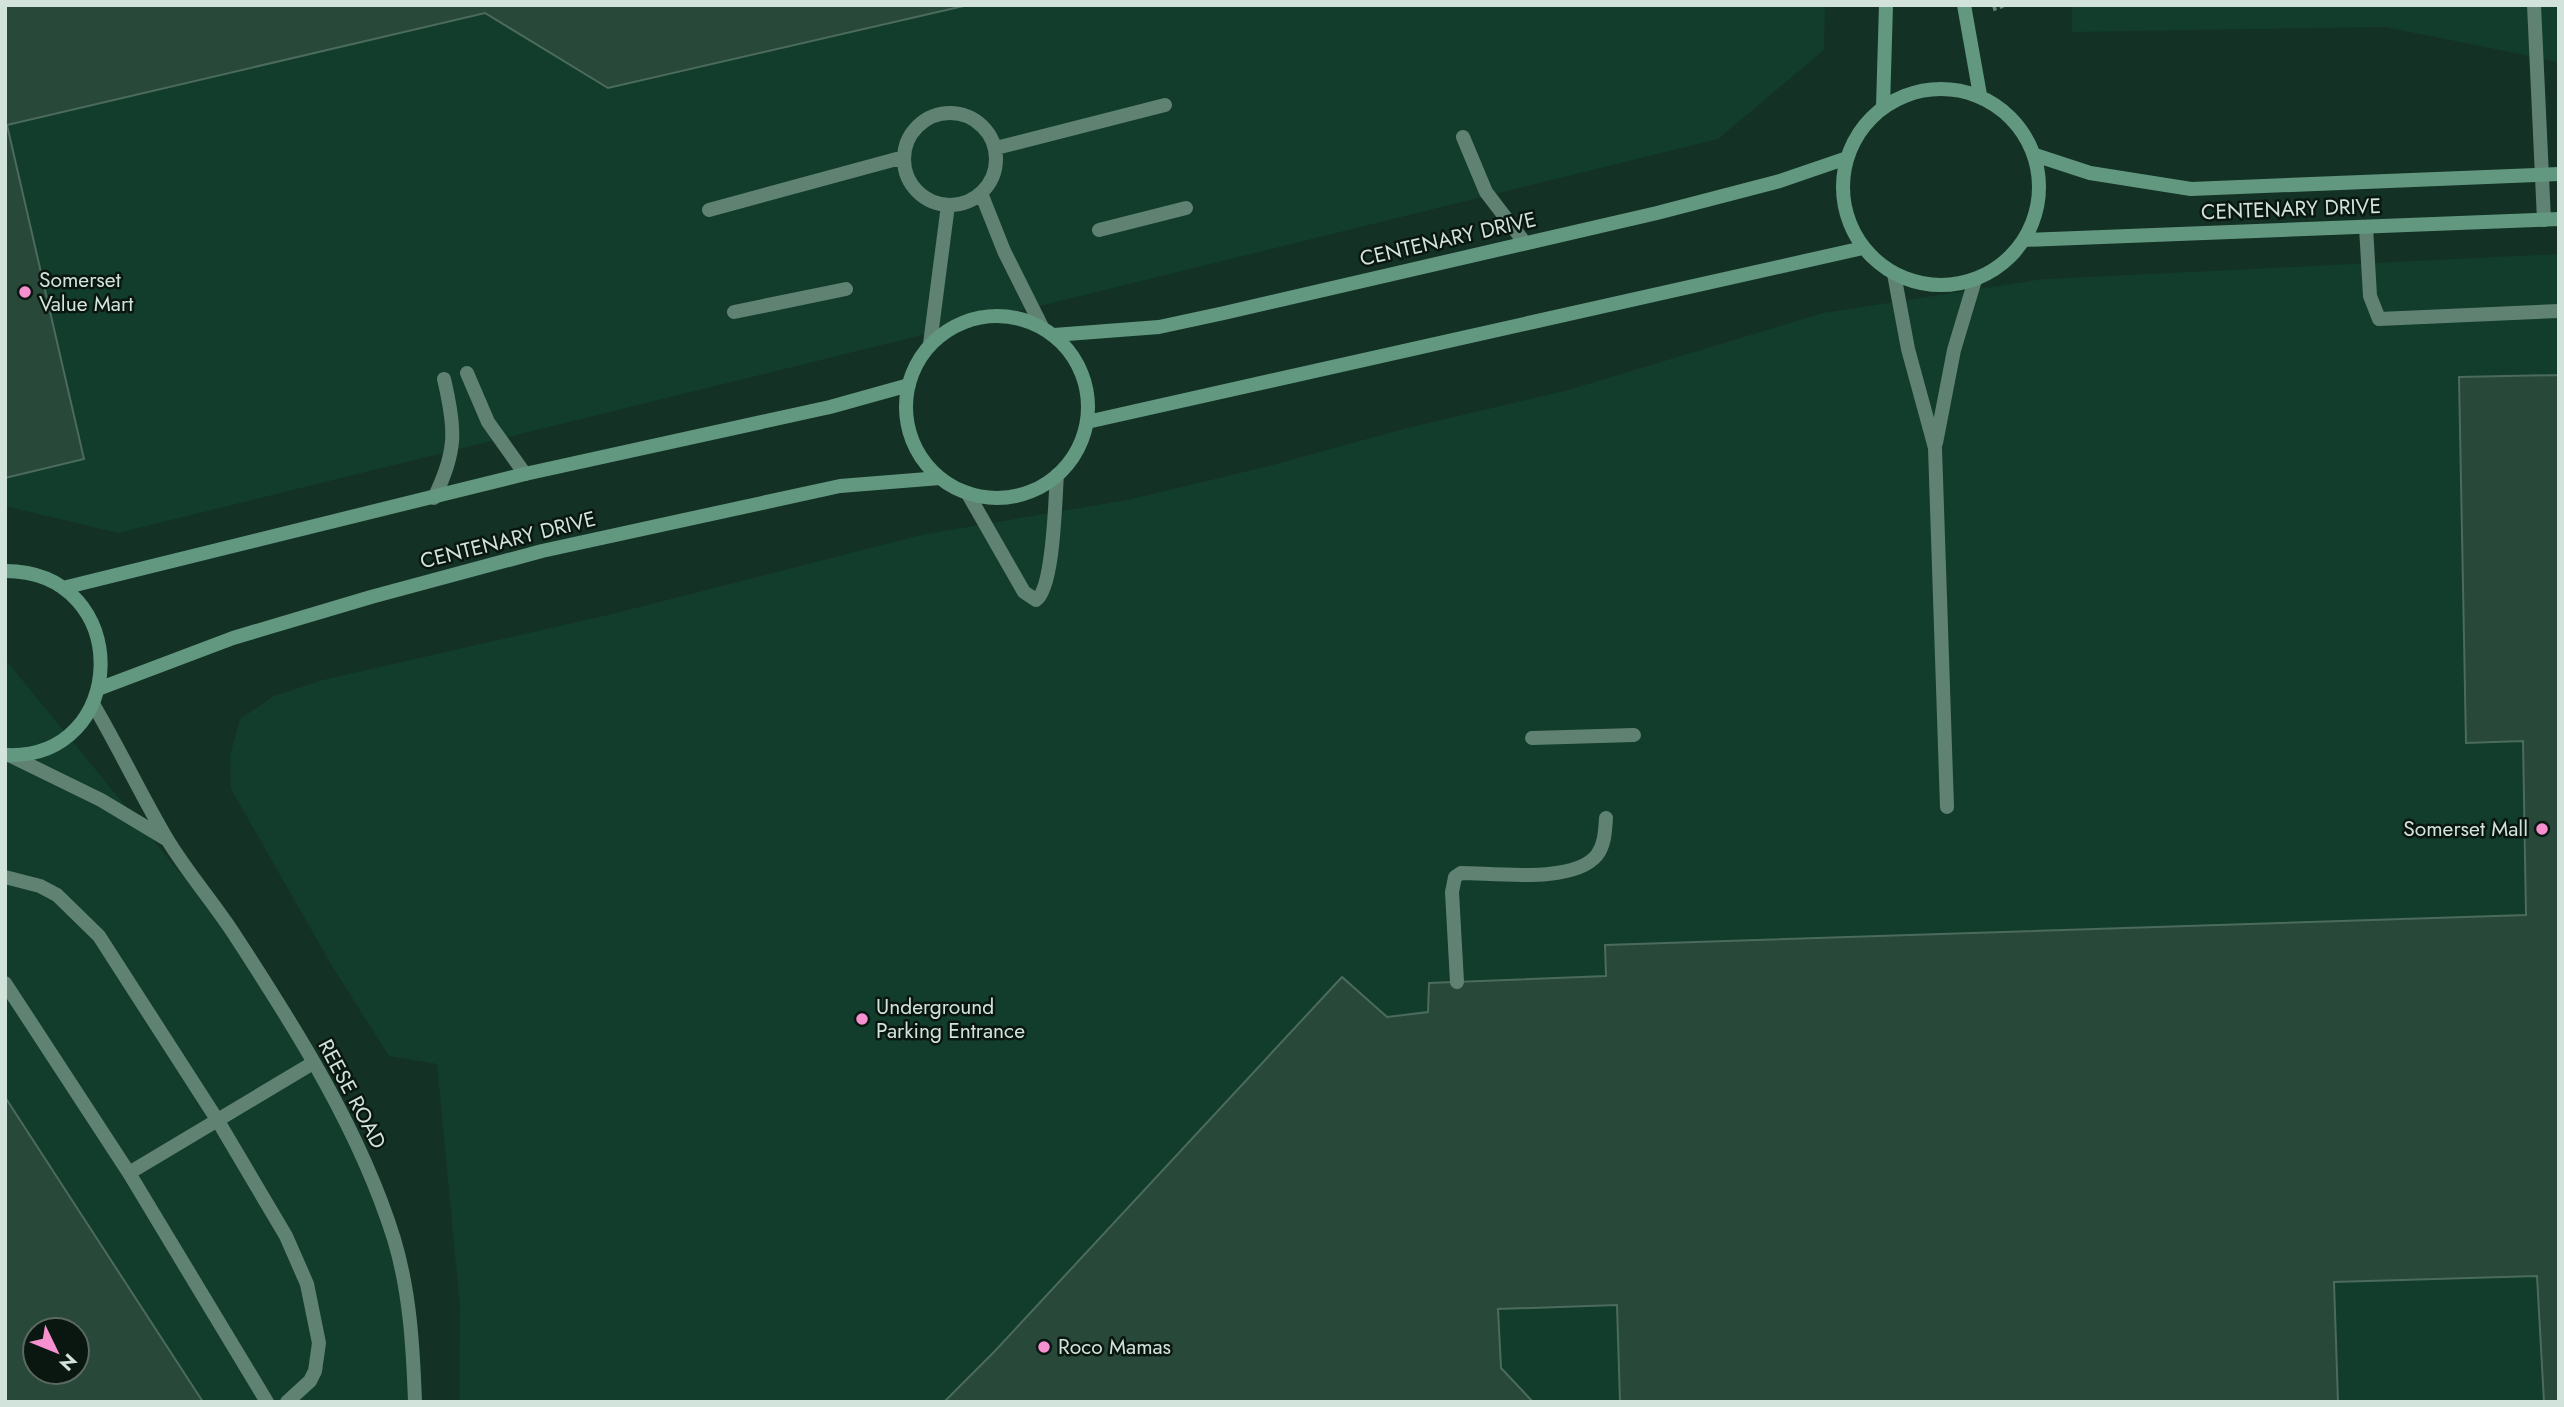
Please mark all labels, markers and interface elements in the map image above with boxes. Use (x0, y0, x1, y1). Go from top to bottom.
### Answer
street label: CENTENARY DRIVE (2200, 191, 2382, 227)
street label: CENTENARY DRIVE (1357, 204, 1539, 274)
place label: Somerset Value Mart (39, 265, 133, 319)
marker: Somerset Value Mart (17, 284, 33, 300)
street label: CENTENARY DRIVE (417, 504, 599, 576)
place label: Somerset Mall (2403, 814, 2528, 844)
marker: Somerset Mall (2534, 821, 2550, 837)
place label: Underground Parking Entrance (876, 992, 1025, 1046)
marker: Underground Parking Entrance (854, 1011, 870, 1027)
street label: REESE ROAD (311, 1034, 393, 1154)
north arrow (21, 1316, 91, 1386)
place label: Roco Mamas (1058, 1332, 1171, 1362)
marker: Roco Mamas (1036, 1339, 1052, 1355)
text: N (53, 1348, 83, 1377)

